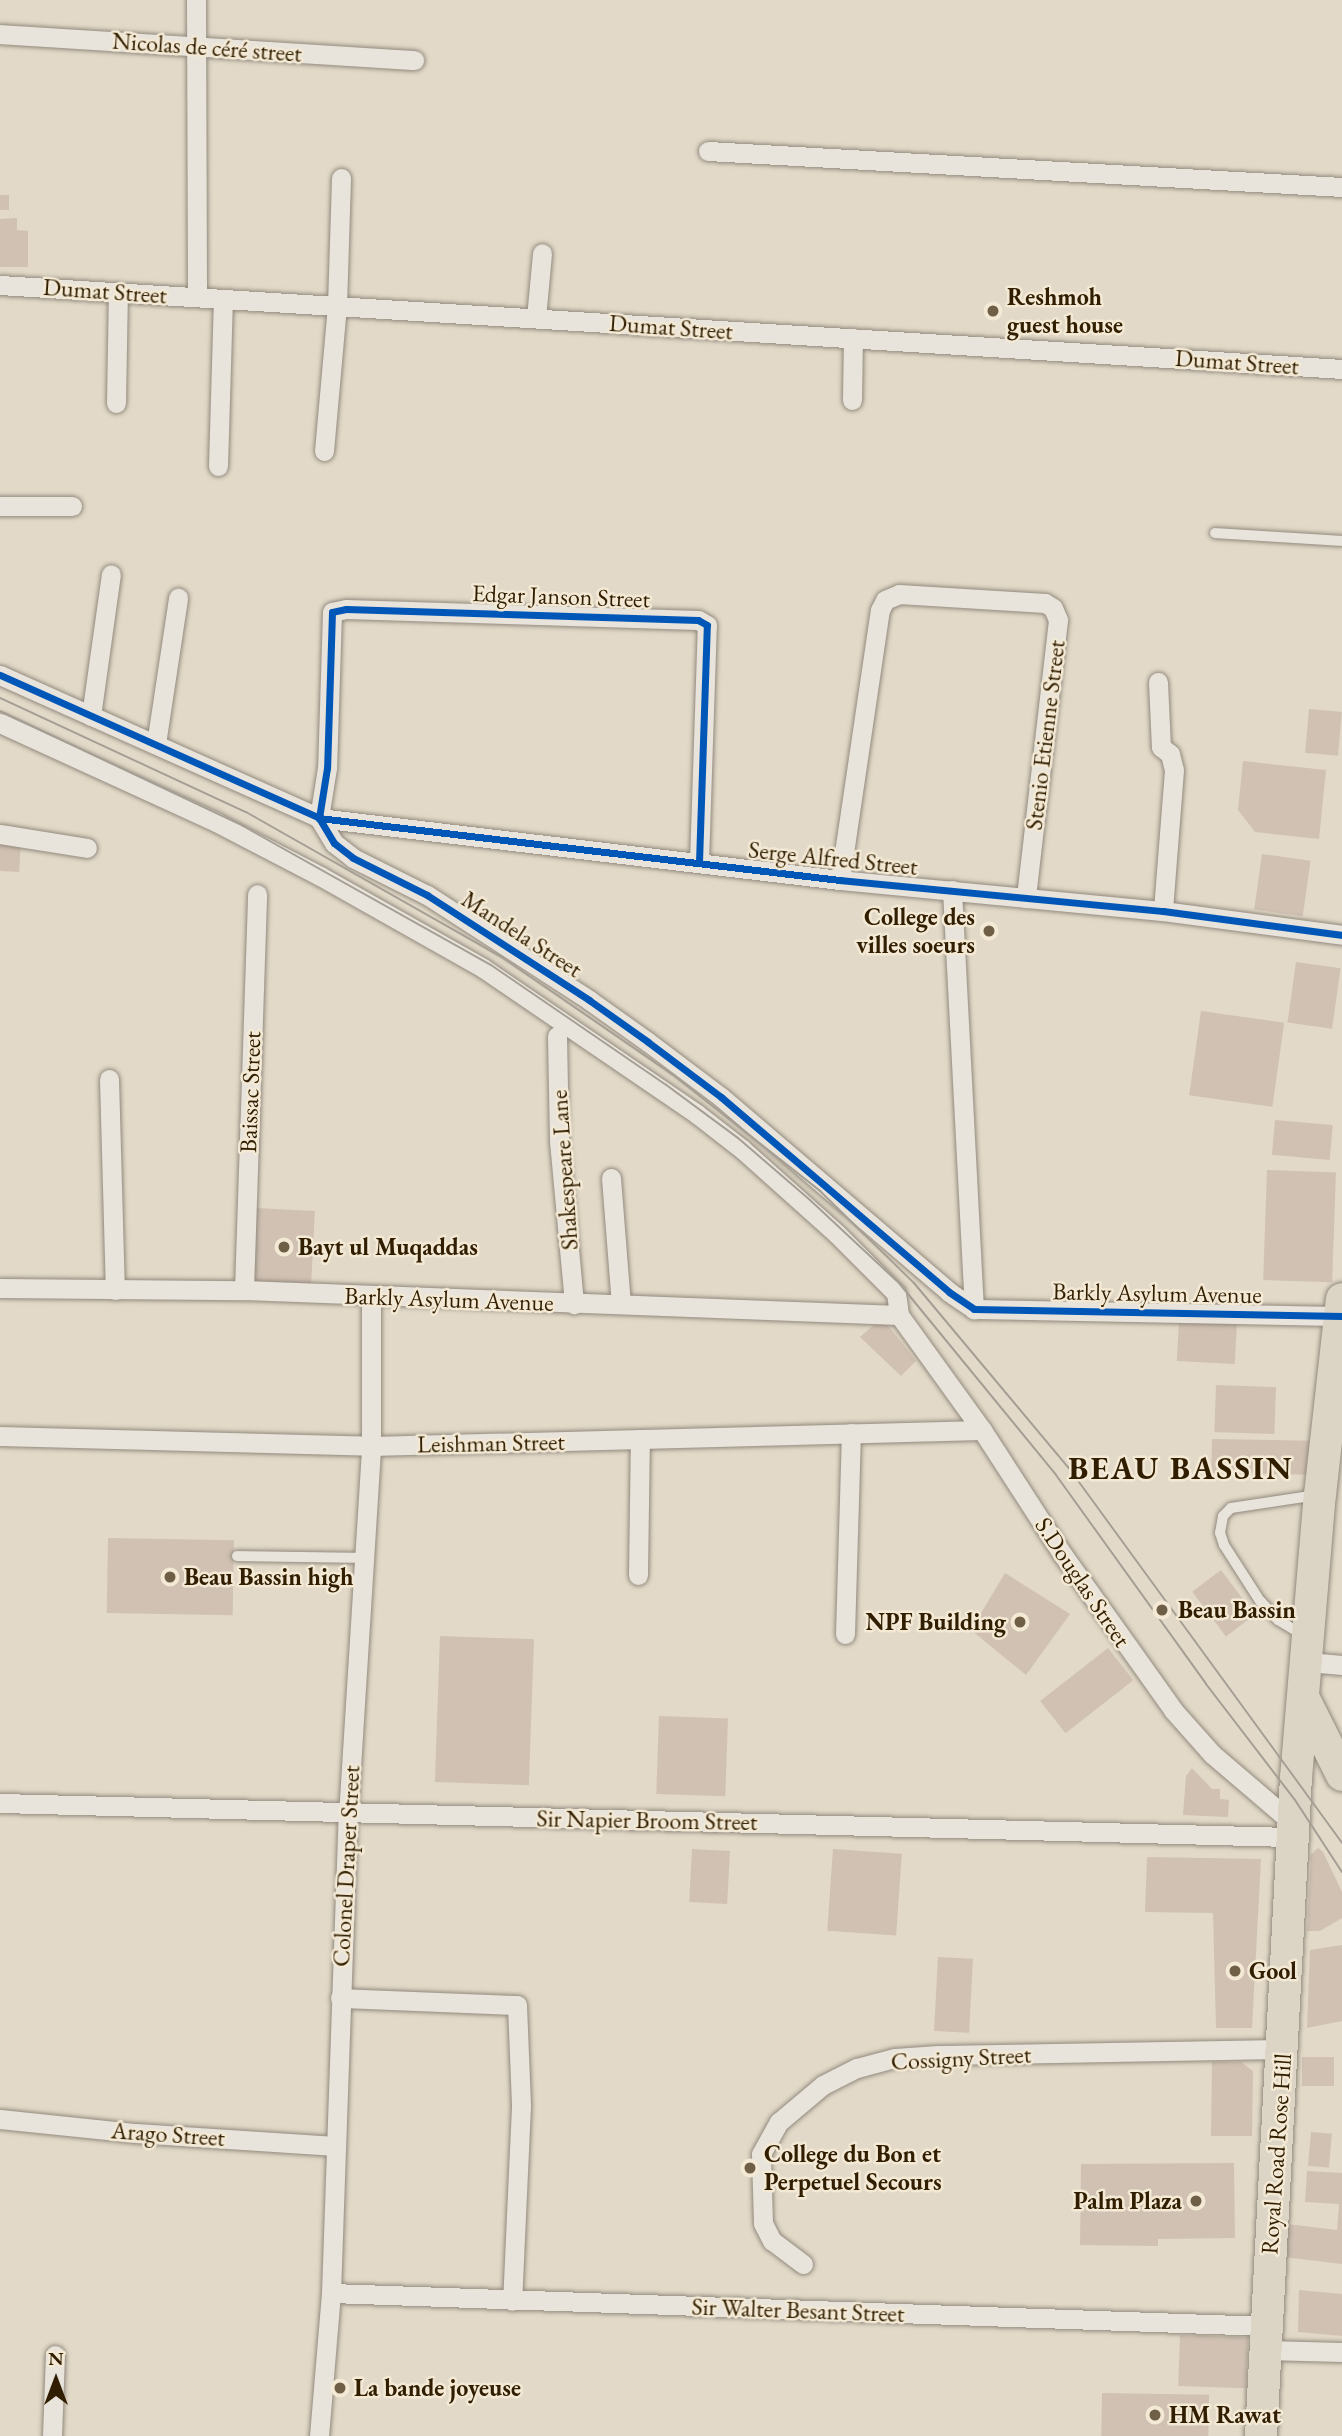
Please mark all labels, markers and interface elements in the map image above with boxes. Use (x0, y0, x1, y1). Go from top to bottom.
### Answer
street label: Nicolas de céré street (111, 26, 303, 68)
street label: Dumat Street (42, 272, 168, 310)
place label: Reshmoh guest house (1007, 283, 1123, 339)
marker: Reshmoh guest house (985, 303, 1001, 319)
street label: Dumat Street (608, 308, 734, 346)
street label: Dumat Street (1174, 343, 1300, 381)
street label: Edgar Janson Street (471, 579, 651, 613)
street label: Stenio Etienne Street (1019, 638, 1071, 832)
street label: Serge Alfred Street (747, 835, 919, 881)
street label: Mandela Street (456, 884, 588, 984)
place label: College des villes soeurs (856, 903, 975, 959)
marker: College des villes soeurs (981, 923, 997, 939)
street label: Baissac Street (233, 1031, 267, 1153)
street label: Shakespeare Lane (544, 1089, 584, 1251)
place label: Bayt ul Muqaddas (298, 1233, 478, 1261)
marker: Bayt ul Muqaddas (276, 1239, 292, 1255)
street label: Barkly Asylum Avenue (1052, 1277, 1262, 1309)
street label: Barkly Asylum Avenue (344, 1281, 554, 1317)
street label: Leishman Street (417, 1427, 565, 1459)
district label: BEAU BASSIN (1070, 1449, 1292, 1487)
street label: S.Douglas Street (1029, 1512, 1137, 1652)
place label: Beau Bassin high (184, 1563, 354, 1591)
marker: Beau Bassin high (162, 1569, 178, 1585)
place label: Beau Bassin (1178, 1596, 1296, 1624)
marker: Beau Bassin (1152, 1600, 1172, 1620)
place label: NPF Building (866, 1608, 1006, 1636)
marker: NPF Building (1012, 1614, 1028, 1630)
street label: Colonel Draper Street (326, 1764, 366, 1968)
street label: Sir Napier Broom Street (536, 1804, 758, 1836)
place label: Gool (1249, 1957, 1297, 1985)
marker: Gool (1227, 1963, 1243, 1979)
street label: Cossigny Street (890, 2040, 1032, 2076)
street label: Royal Road Rose Hill (1255, 2053, 1297, 2255)
street label: Arago Street (110, 2116, 226, 2152)
place label: College du Bon et Perpetuel Secours (764, 2140, 942, 2196)
marker: College du Bon et Perpetuel Secours (742, 2160, 758, 2176)
place label: Palm Plaza (1073, 2187, 1182, 2215)
marker: Palm Plaza (1188, 2193, 1204, 2209)
street label: Sir Walter Besant Street (691, 2292, 905, 2328)
north arrow (21, 2345, 91, 2415)
text: N (48, 2346, 64, 2371)
place label: La bande joyeuse (354, 2374, 521, 2402)
marker: La bande joyeuse (332, 2380, 348, 2396)
place label: HM Rawat (1169, 2401, 1281, 2429)
marker: HM Rawat (1147, 2407, 1163, 2423)

